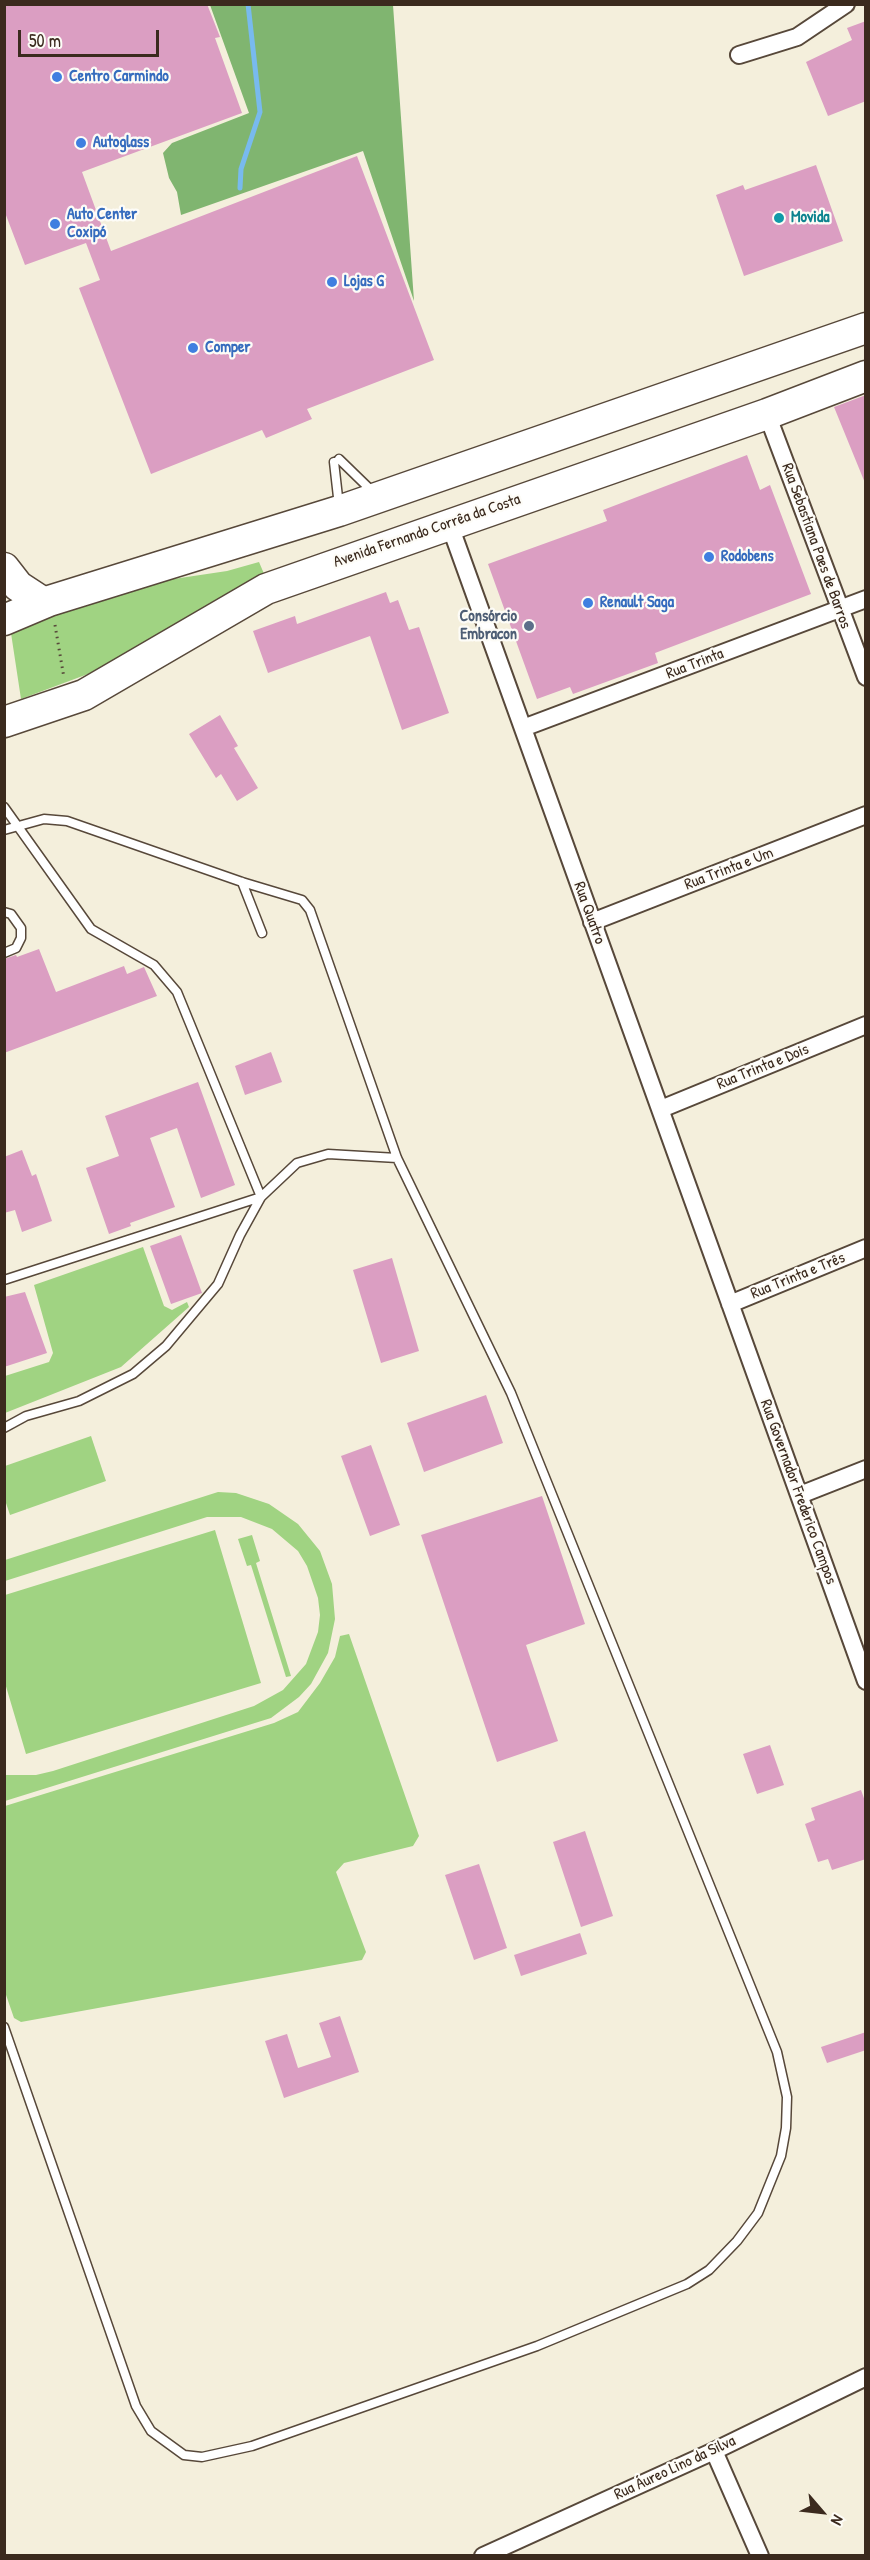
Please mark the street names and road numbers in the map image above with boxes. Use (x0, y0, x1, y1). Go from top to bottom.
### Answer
street label: Rua Sebastiana Paes de Barros (777, 461, 855, 631)
street label: Avenida Fernando Corrêa da Costa (331, 490, 523, 572)
street label: Rua Trinta (664, 644, 726, 684)
street label: Rua Trinta e Um (682, 843, 776, 895)
street label: Rua Quatro (569, 879, 609, 947)
street label: Rua Trinta e Dois (714, 1040, 812, 1094)
street label: Rua Trinta e Três (748, 1248, 848, 1304)
street label: Rua Governador Frederico Campos (756, 1397, 840, 1587)
street label: Rua Áureo Lino da Silva (611, 2432, 739, 2504)

